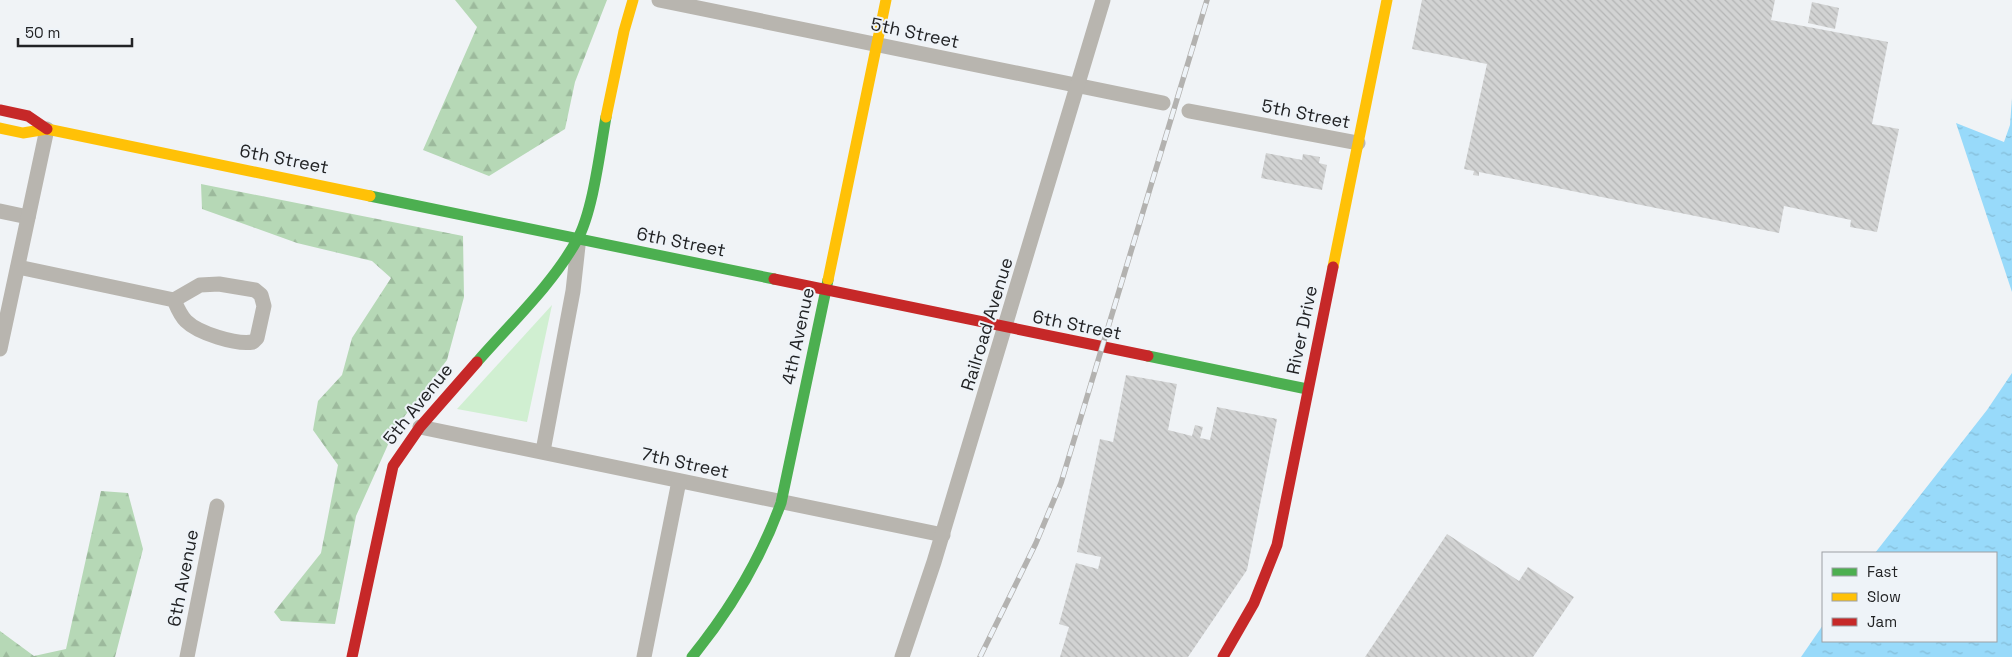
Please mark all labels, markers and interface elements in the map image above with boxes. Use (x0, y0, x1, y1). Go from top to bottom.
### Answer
street label: 5th Street (869, 12, 961, 53)
scale bar (18, 15, 131, 47)
text: 50 m (25, 23, 60, 42)
street label: 5th Street (1260, 94, 1352, 133)
street label: 6th Street (238, 139, 330, 178)
street label: 6th Street (635, 222, 727, 261)
street label: Railroad Avenue (955, 255, 1018, 393)
street label: River Drive (1281, 283, 1322, 376)
street label: 4th Avenue (776, 285, 819, 386)
street label: 6th Street (1031, 305, 1123, 344)
street label: 5th Avenue (378, 358, 457, 449)
street label: 7th Street (639, 442, 731, 483)
street label: 6th Avenue (162, 527, 203, 628)
legend (1822, 552, 1997, 642)
text: Fast (1867, 562, 1898, 581)
text: Slow (1867, 587, 1901, 606)
text: Jam (1867, 612, 1897, 631)

